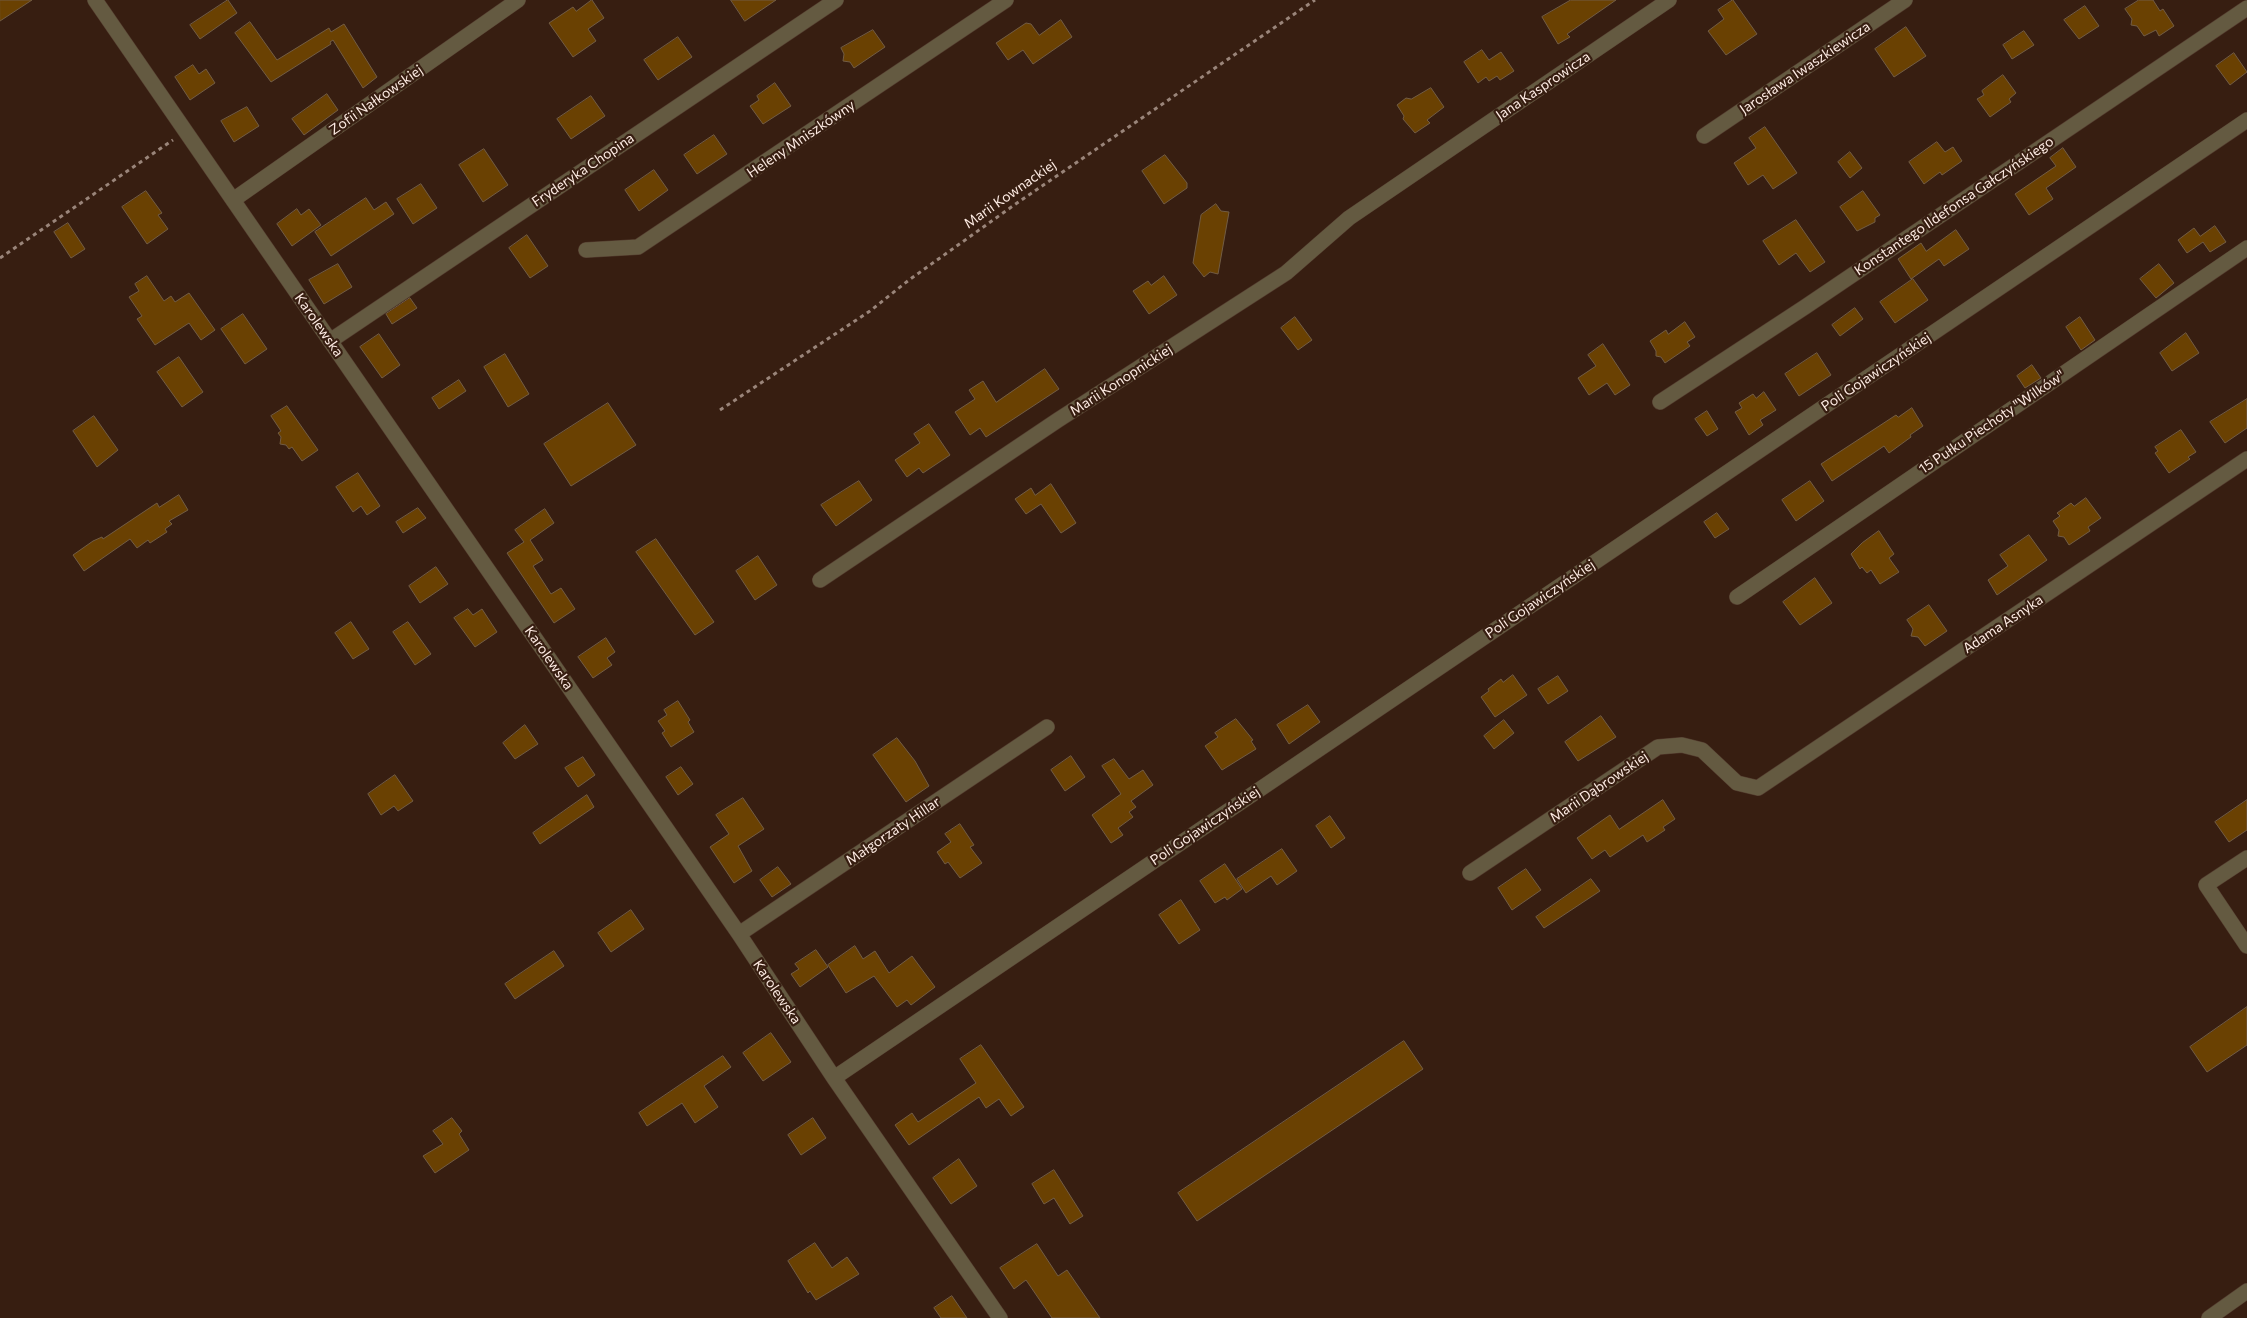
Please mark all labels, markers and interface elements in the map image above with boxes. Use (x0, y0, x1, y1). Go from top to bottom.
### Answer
street label: Jarosława Iwaszkiewicza (1737, 18, 1873, 118)
street label: Jana Kasprowicza (1493, 48, 1593, 124)
street label: Zofii Nałkowskiej (326, 62, 426, 138)
street label: Heleny Mniszkówny (744, 97, 858, 181)
street label: Fryderyka Chopina (529, 130, 637, 210)
street label: Konstantego Ildefonsa Gałczyńskiego (1851, 133, 2057, 279)
street label: Marii Kownackiej (961, 156, 1059, 232)
street label: Karolewska (291, 290, 347, 360)
street label: Poli Gojawiczyńskiej (1818, 329, 1934, 415)
street label: Marii Konopnickiej (1067, 341, 1175, 419)
street label: 15 Pułku Piechoty "Wilków" (1916, 367, 2068, 477)
street label: Poli Gojawiczyńskiej (1482, 556, 1598, 642)
street label: Adama Asnyka (1960, 591, 2046, 657)
street label: Karolewska (521, 623, 577, 693)
street label: Marii Dąbrowskiej (1547, 748, 1651, 826)
street label: Poli Gojawiczyńskiej (1147, 783, 1263, 869)
street label: Małgorzaty Hillar (843, 793, 943, 869)
street label: Karolewska (749, 957, 805, 1027)

